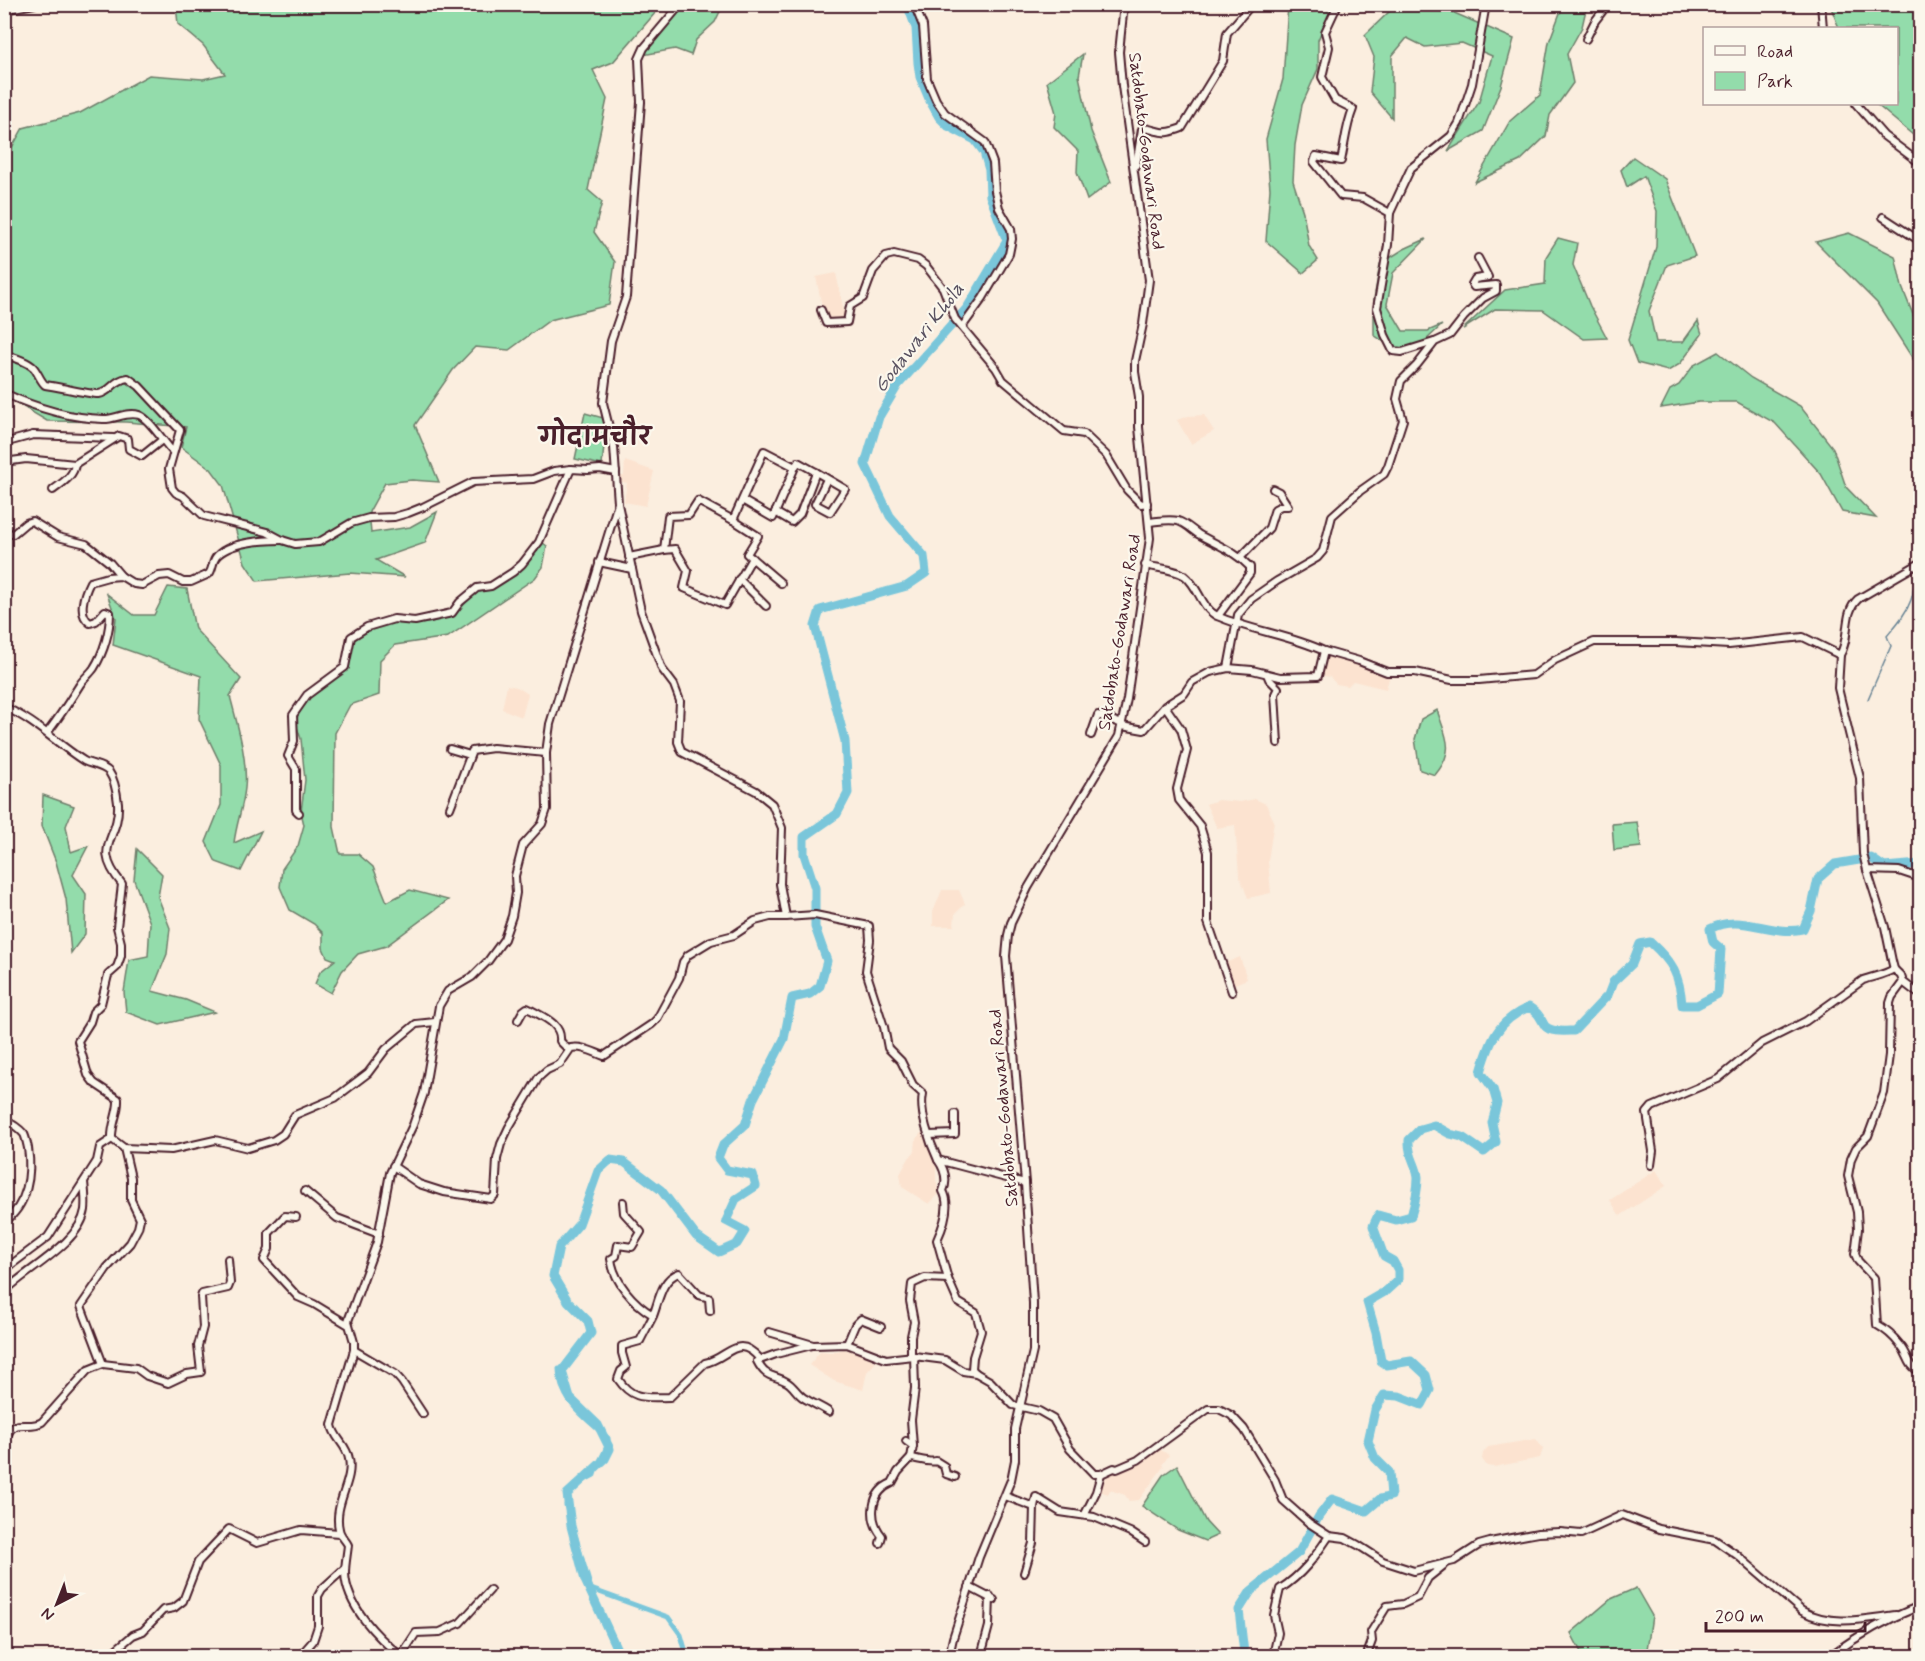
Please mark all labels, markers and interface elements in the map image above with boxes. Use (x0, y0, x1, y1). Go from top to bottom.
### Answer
legend (1703, 27, 1898, 105)
text: Road (1757, 40, 1793, 64)
street label: Satdobato-Godawari Road (1122, 51, 1170, 251)
text: Park (1757, 70, 1793, 94)
water label: Godawari Khola (867, 277, 971, 399)
district label: गोदामचौर (537, 414, 653, 454)
street label: Satdobato-Godawari Road (1093, 532, 1147, 732)
street label: Satdobato-Godawari Road (983, 1008, 1025, 1208)
north arrow (27, 1574, 87, 1634)
scale bar (1706, 1595, 1865, 1633)
text: N (37, 1603, 59, 1625)
text: 200 m (1715, 1605, 1764, 1629)

